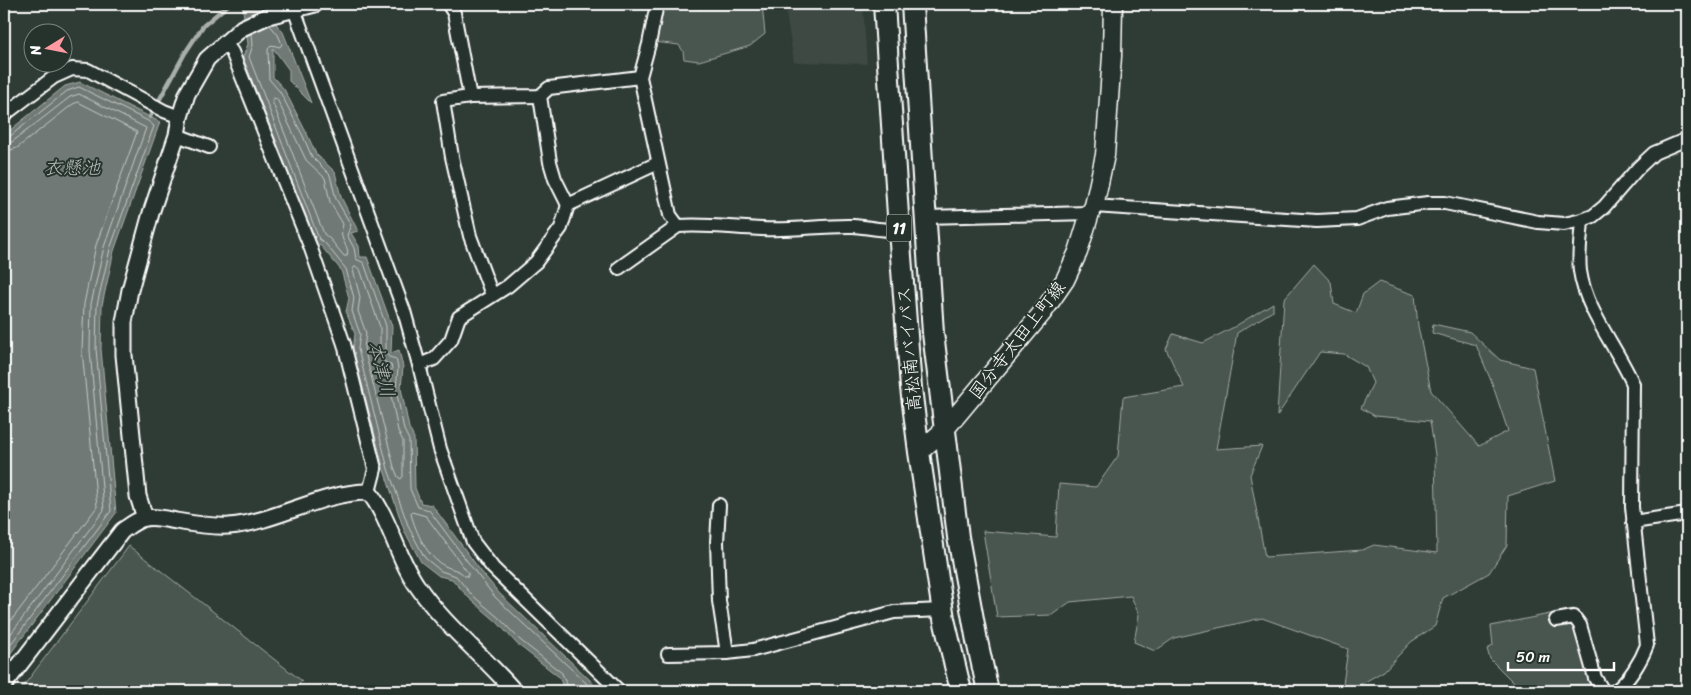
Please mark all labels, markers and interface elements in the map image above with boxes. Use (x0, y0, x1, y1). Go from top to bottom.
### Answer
north arrow (22, 22, 72, 72)
text: N (22, 43, 49, 58)
water label: 衣懸池 (43, 151, 101, 184)
road number: 11 (886, 214, 912, 242)
street label: 国分寺太田上町線 (960, 273, 1074, 407)
street label: 高松南バイパス (888, 285, 930, 413)
water label: 本津川 (359, 337, 404, 401)
scale bar (1508, 640, 1615, 672)
text: 50 m (1516, 644, 1551, 670)

